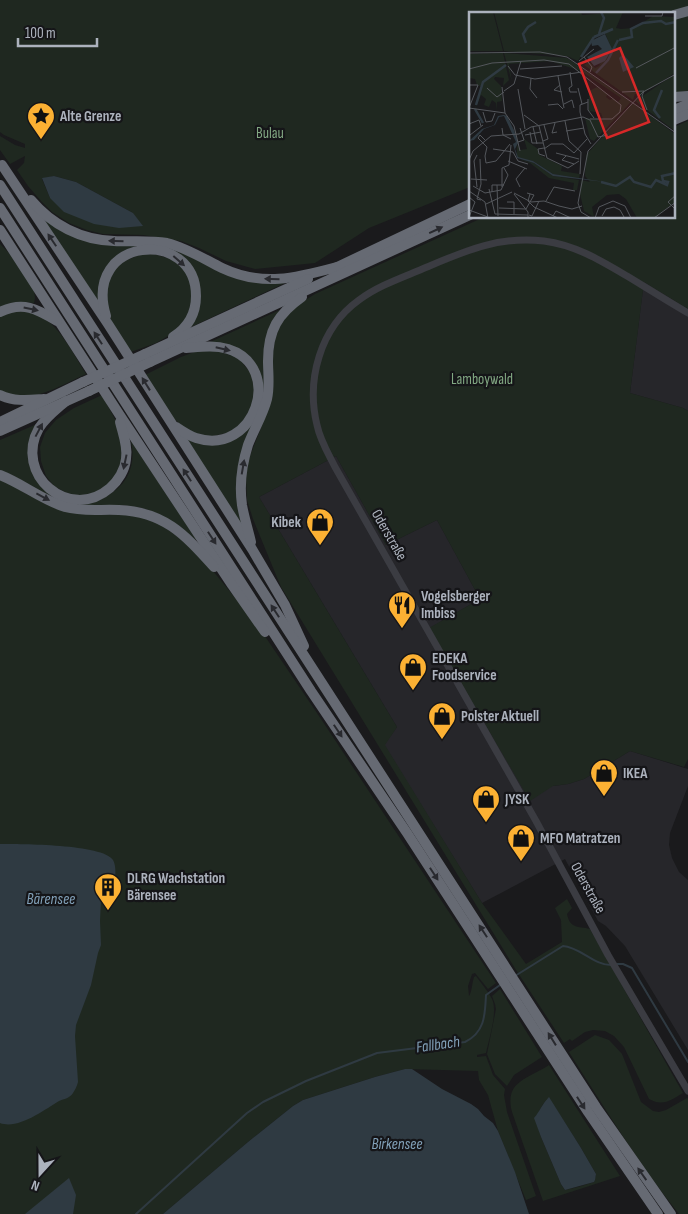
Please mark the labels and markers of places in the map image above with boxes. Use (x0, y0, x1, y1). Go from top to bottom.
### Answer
place icon: Alte Grenze (26, 101, 56, 140)
place label: Alte Grenze (59, 107, 121, 126)
shop icon: Kibek (305, 507, 335, 546)
place label: Kibek (271, 513, 302, 532)
place label: Vogelsberger Imbiss (421, 587, 491, 623)
restaurant icon: Vogelsberger Imbiss (387, 590, 417, 629)
place label: EDEKA Foodservice (432, 649, 497, 685)
shop icon: EDEKA Foodservice (398, 652, 428, 691)
shop icon: Polster Aktuell (427, 701, 457, 740)
place label: Polster Aktuell (461, 707, 539, 726)
shop icon: IKEA (589, 758, 619, 797)
place label: IKEA (623, 764, 648, 783)
shop icon: JYSK (471, 784, 501, 823)
place label: JYSK (504, 790, 530, 809)
shop icon: MFO Matratzen (506, 823, 536, 862)
place label: MFO Matratzen (540, 829, 620, 848)
place label: DLRG Wachstation Bärensee (127, 869, 225, 905)
building icon: DLRG Wachstation Bärensee (93, 872, 123, 911)

